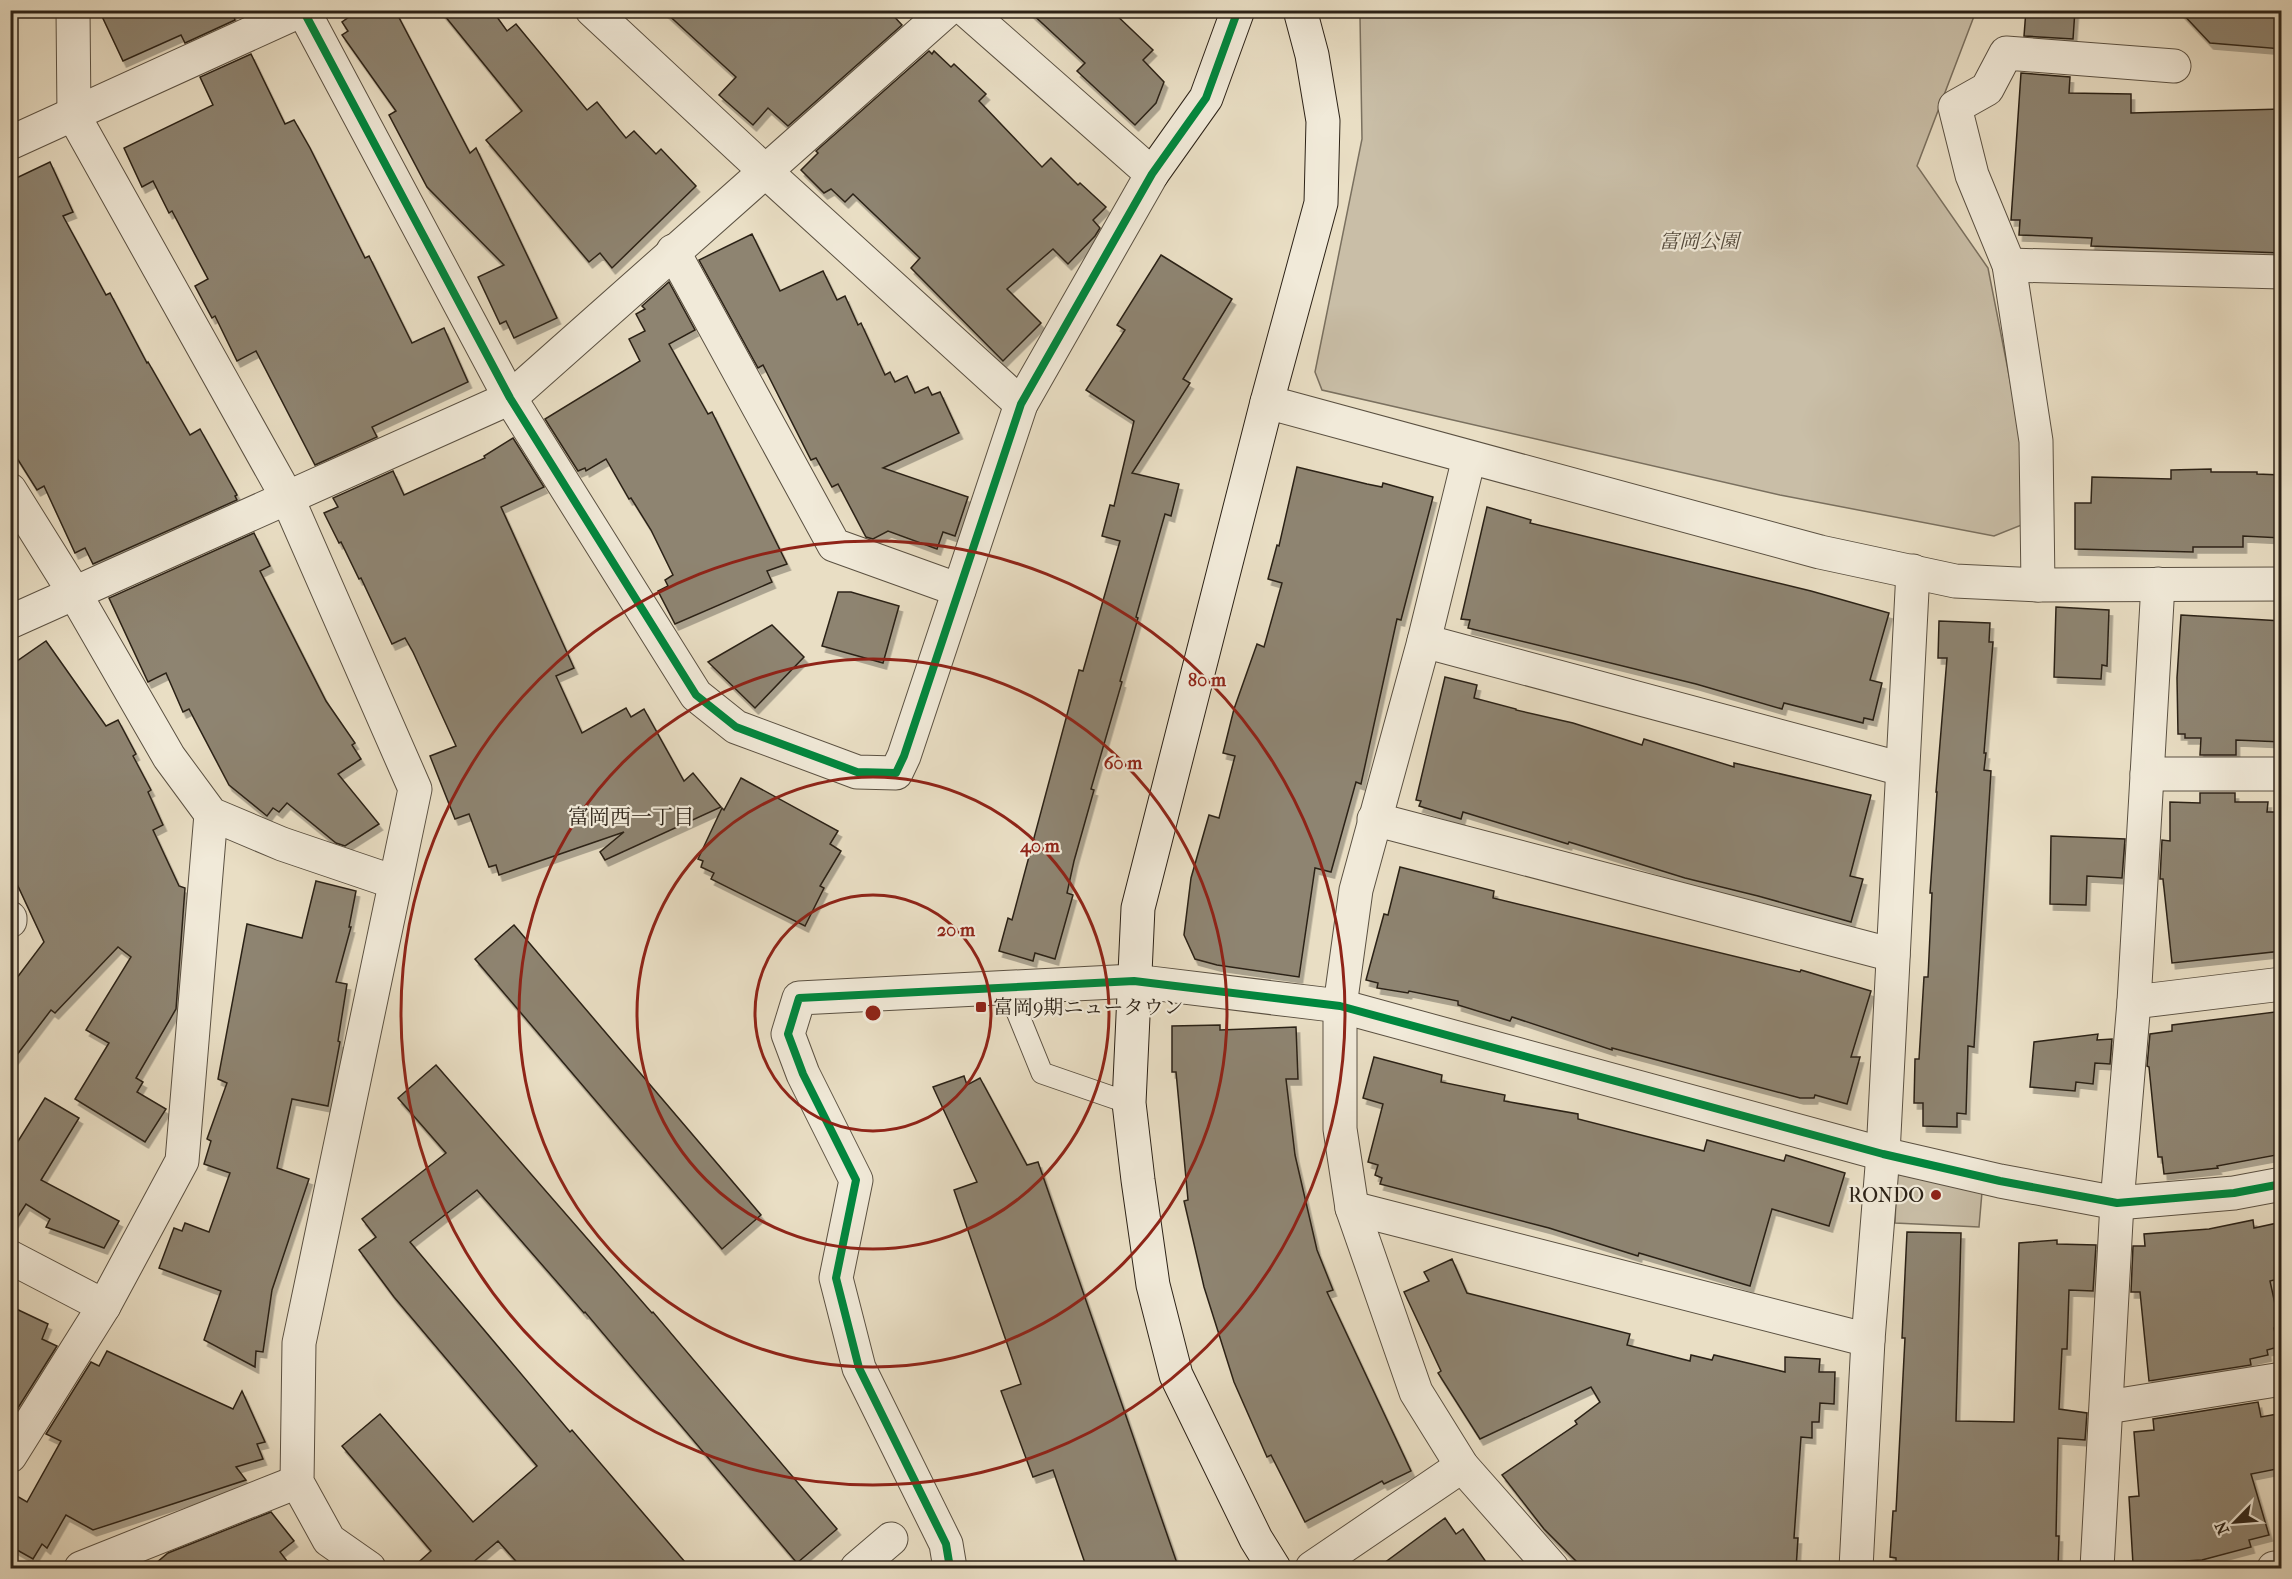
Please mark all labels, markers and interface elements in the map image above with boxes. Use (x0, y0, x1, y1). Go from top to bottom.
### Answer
park label: 富岡公園 (1659, 230, 1742, 253)
text: 80 m (1188, 670, 1227, 691)
text: 60 m (1104, 753, 1143, 774)
district label: 富岡西一丁目 (568, 805, 694, 829)
text: 40 m (1019, 836, 1061, 857)
text: 20 m (937, 920, 976, 941)
place label: 富岡9期ニュータウン (993, 996, 1184, 1019)
marker: 富岡9期ニュータウン (974, 1000, 988, 1014)
centre of rings (863, 1003, 883, 1023)
place label: RONDO (1848, 1184, 1924, 1207)
marker: RONDO (1929, 1188, 1943, 1202)
north arrow (2205, 1492, 2265, 1552)
text: N (2210, 1518, 2233, 1538)

